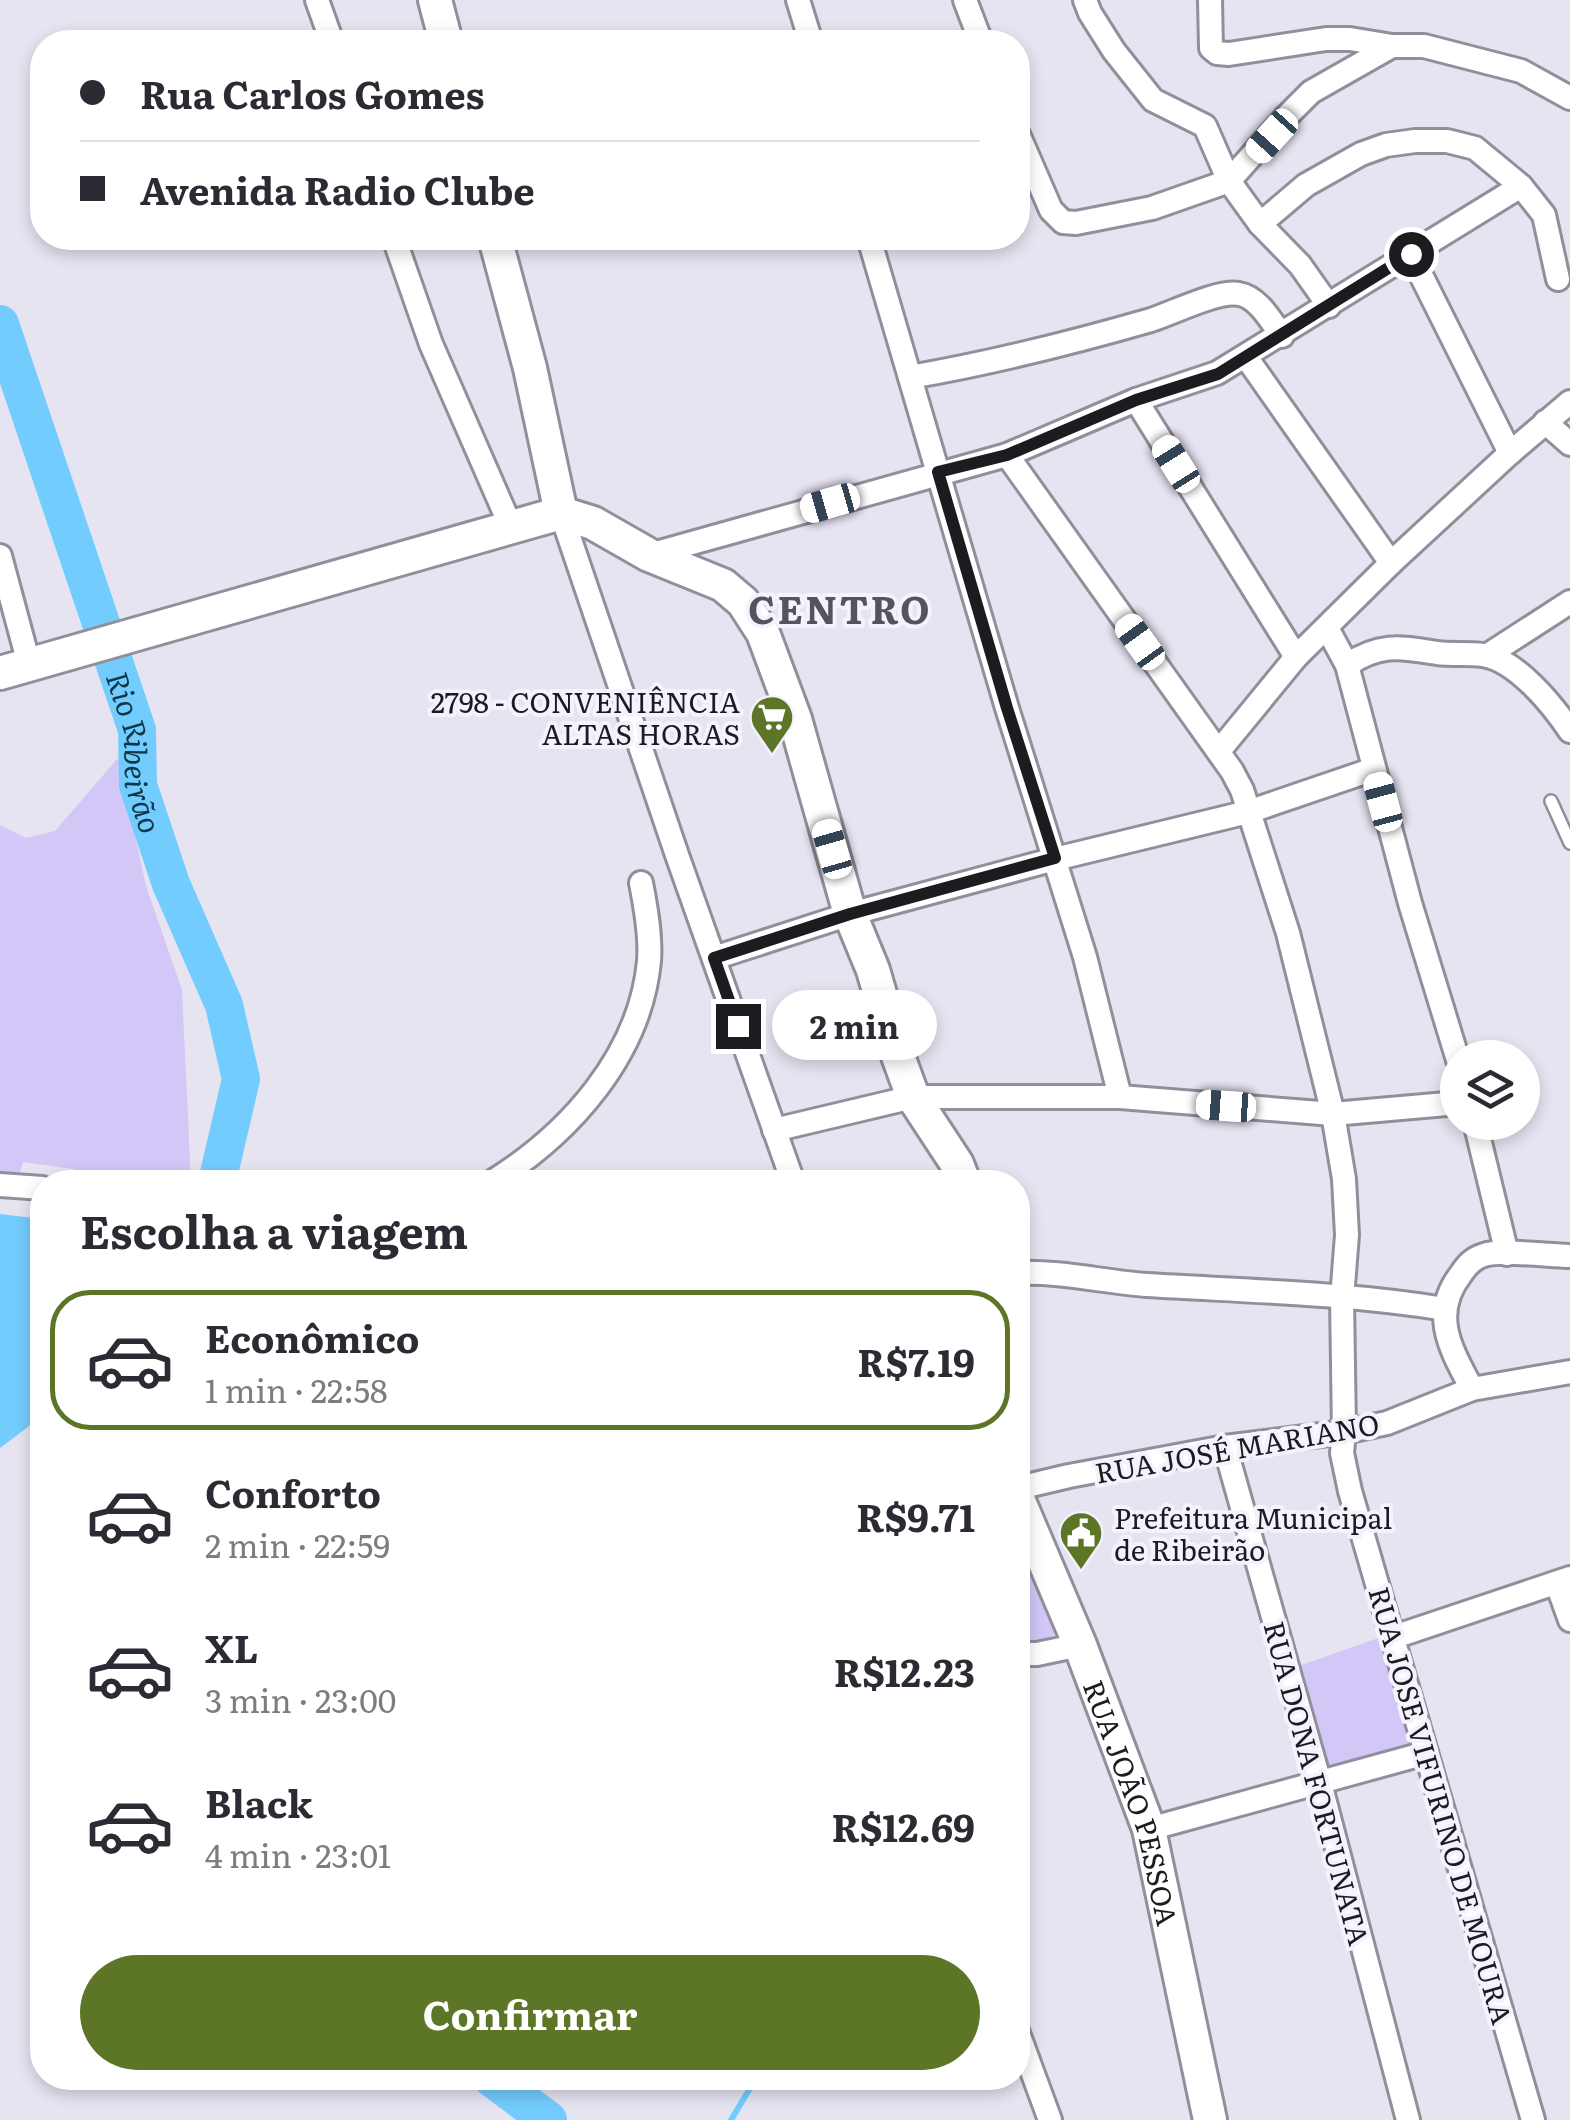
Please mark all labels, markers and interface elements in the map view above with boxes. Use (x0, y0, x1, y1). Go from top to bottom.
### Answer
text: Rua Carlos Gomes (140, 64, 485, 121)
car (1241, 104, 1303, 168)
text: Avenida Radio Clube (140, 160, 535, 217)
route start (1389, 232, 1434, 277)
car (1147, 431, 1205, 497)
car (797, 480, 863, 526)
district label: CENTRO (748, 579, 932, 636)
car (1110, 609, 1170, 675)
water label: Rio Ribeirão (97, 665, 174, 839)
place label: 2798 - CONVENIÊNCIA ALTAS HORAS (431, 680, 740, 754)
supermarket icon: 2798 - CONVENIÊNCIA ALTAS HORAS (749, 694, 795, 755)
car (1361, 769, 1405, 835)
car (809, 816, 855, 882)
callout: 2 min (773, 991, 938, 1061)
text: 2 min (810, 1001, 899, 1049)
route end (716, 1004, 761, 1049)
map controls (1440, 1040, 1540, 1140)
button: layers (1440, 1040, 1540, 1140)
car (1195, 1089, 1257, 1123)
text: Escolha a viagem (80, 1196, 468, 1263)
text: Econômico (205, 1308, 420, 1365)
icon: car (85, 1315, 175, 1405)
text: R$7.19 (857, 1332, 975, 1389)
text: 1 min · 22:58 (205, 1365, 388, 1413)
street label: RUA JOSÉ MARIANO (1092, 1401, 1382, 1493)
text: Conforto (205, 1463, 381, 1520)
icon: car (85, 1470, 175, 1560)
text: R$9.71 (856, 1487, 975, 1544)
place label: Prefeitura Municipal de Ribeirão (1114, 1496, 1392, 1570)
public building icon: Prefeitura Municipal de Ribeirão (1058, 1510, 1104, 1571)
text: 2 min · 22:59 (205, 1520, 390, 1568)
street label: RUA JOSE VIFURINO DE MOURA (1359, 1581, 1525, 2029)
street label: RUA DONA FORTUNATA (1254, 1616, 1382, 1950)
text: XL (205, 1618, 258, 1675)
icon: car (85, 1625, 175, 1715)
text: R$12.23 (834, 1642, 975, 1699)
street label: RUA JOÃO PESSOA (1074, 1673, 1190, 1930)
text: 3 min · 23:00 (205, 1675, 396, 1723)
text: Black (205, 1773, 313, 1830)
icon: car (85, 1780, 175, 1870)
text: R$12.69 (831, 1797, 975, 1854)
text: 4 min · 23:01 (205, 1830, 391, 1878)
button: Confirmar (80, 1955, 980, 2070)

